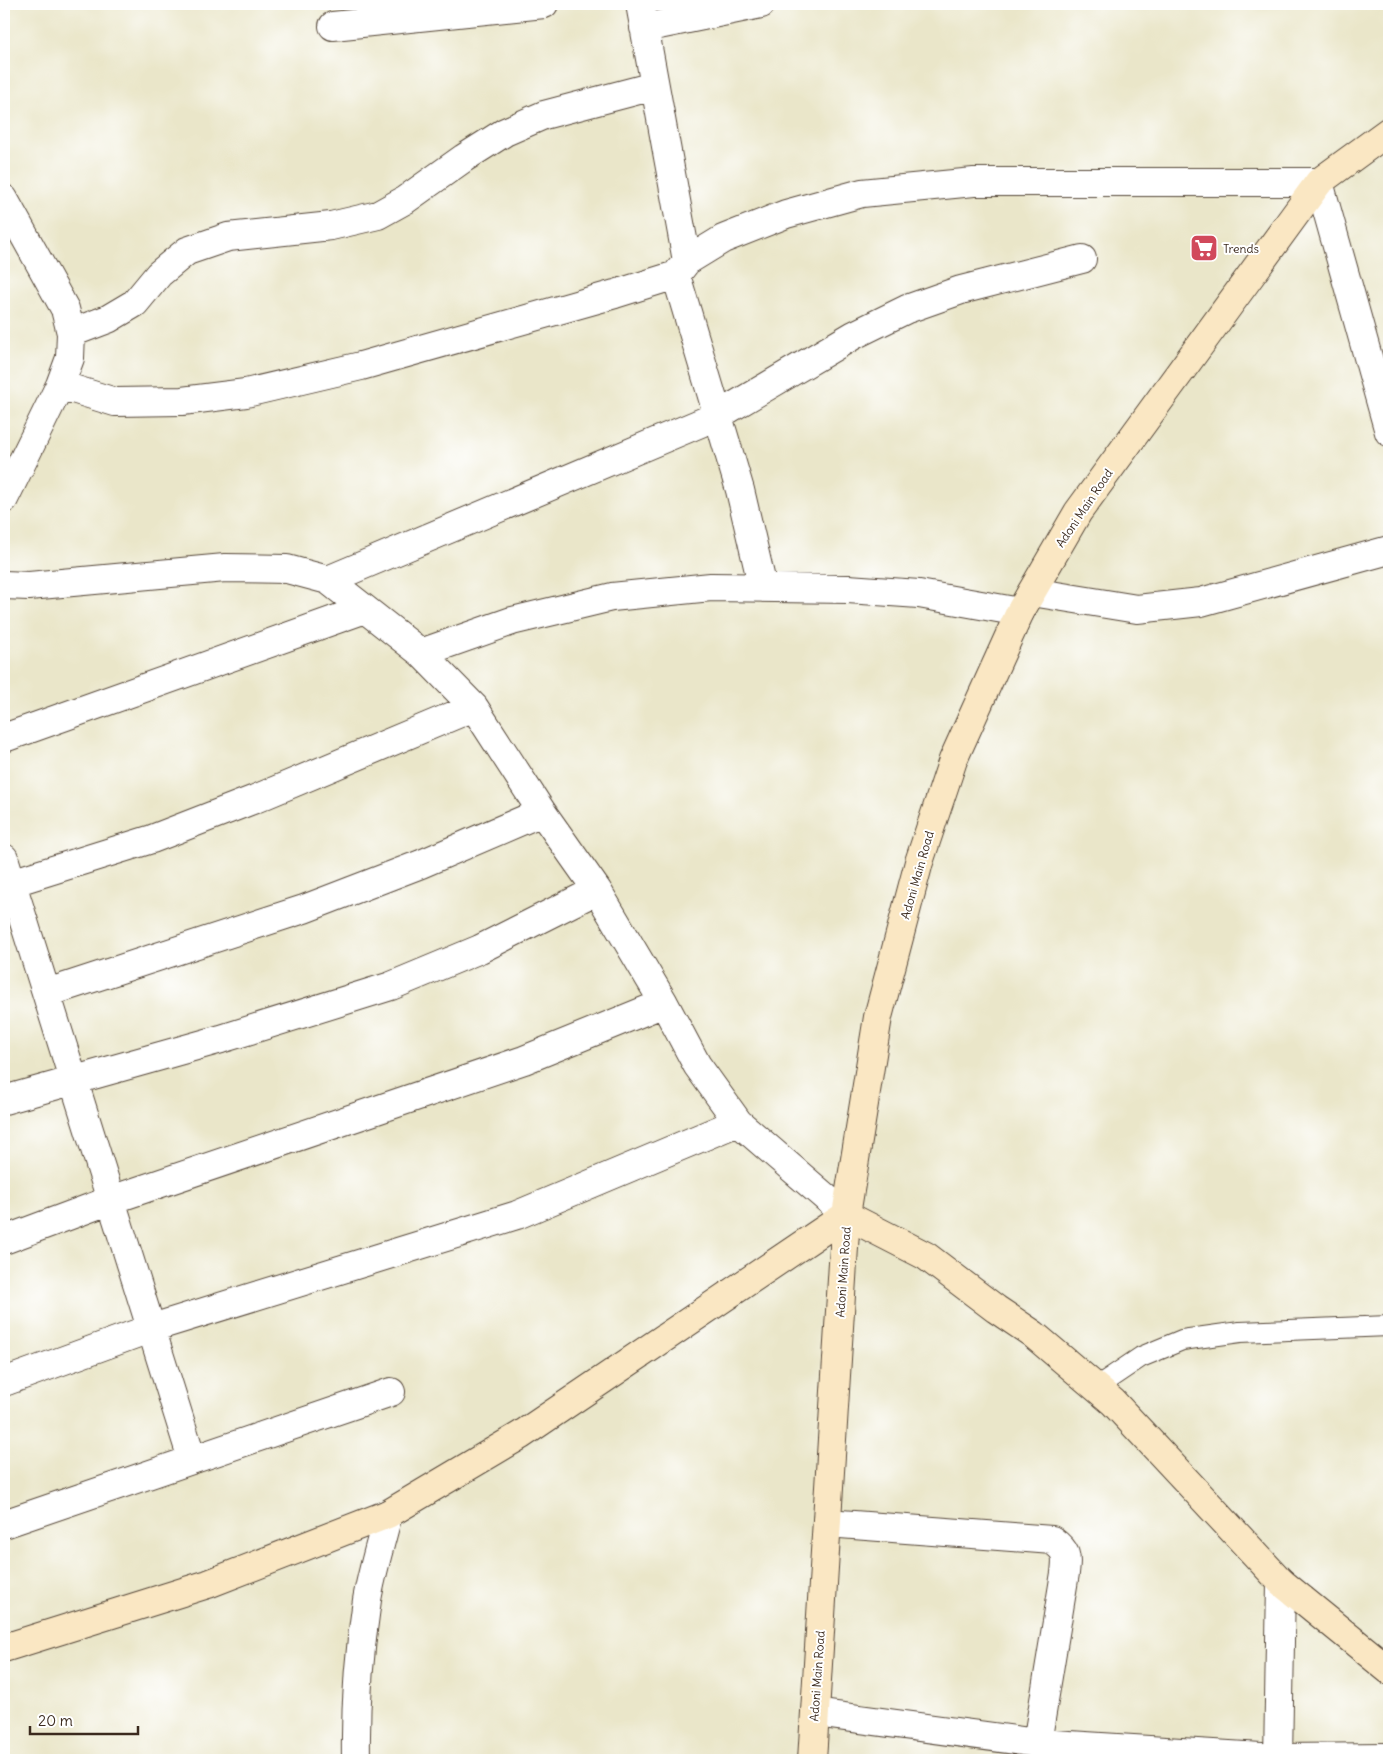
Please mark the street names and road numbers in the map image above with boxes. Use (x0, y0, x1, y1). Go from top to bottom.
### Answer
street label: Adoni Main Road (1052, 466, 1116, 550)
street label: Adoni Main Road (897, 829, 937, 921)
street label: Adoni Main Road (832, 1226, 854, 1318)
street label: Adoni Main Road (806, 1630, 828, 1722)

